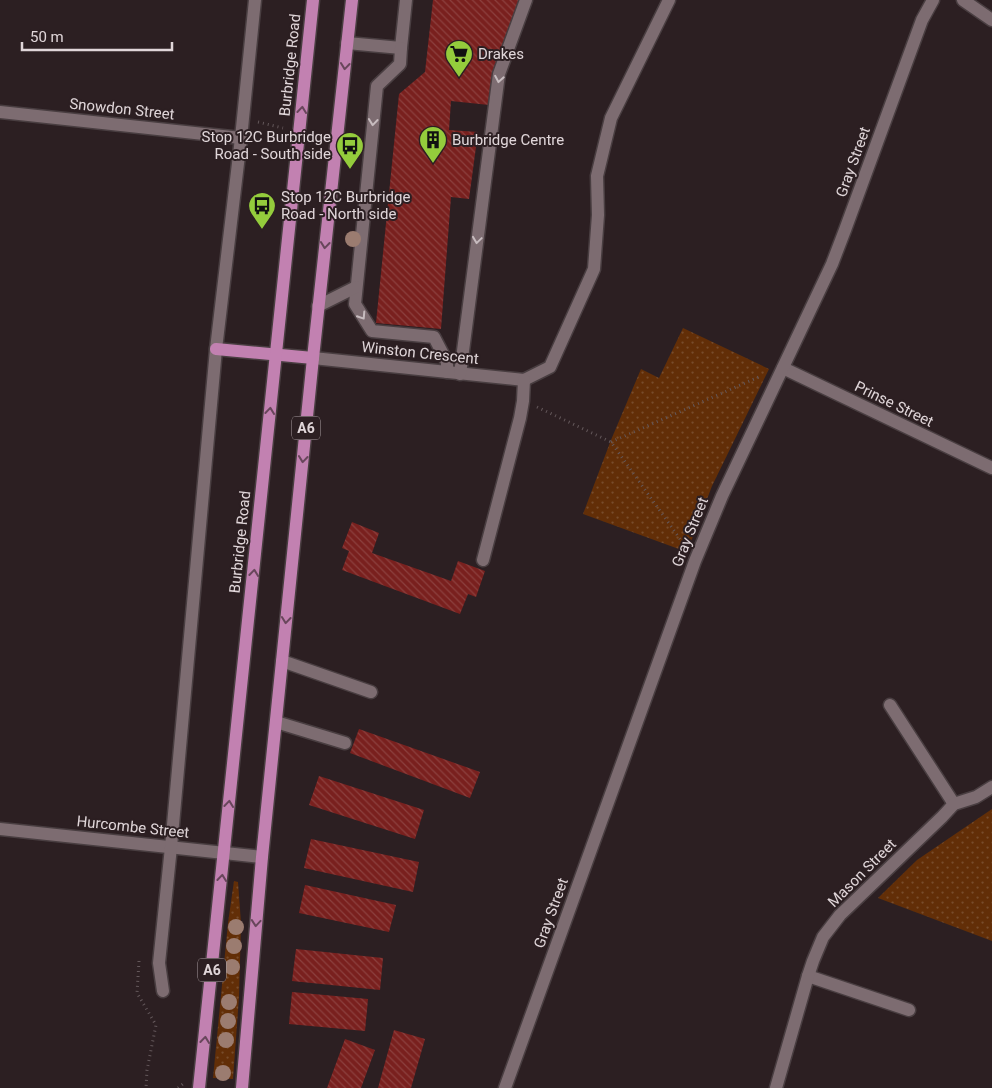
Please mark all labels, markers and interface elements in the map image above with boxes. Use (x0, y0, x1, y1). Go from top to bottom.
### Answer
street label: Burbridge Road (276, 13, 304, 117)
scale bar (22, 20, 172, 52)
text: 50 m (30, 28, 64, 46)
supermarket icon: Drakes (444, 39, 474, 78)
place label: Drakes (478, 45, 524, 63)
one-way arrow (340, 62, 351, 70)
one-way arrow (494, 75, 504, 83)
street label: Snowdon Street (69, 95, 176, 123)
one-way arrow (296, 106, 307, 114)
one-way arrow (368, 118, 379, 126)
street label: Gray Street (832, 124, 874, 200)
building icon: Burbridge Centre (418, 125, 448, 164)
place label: Stop 12C Burbridge Road - South side (202, 128, 331, 163)
bus stop icon: Stop 12C Burbridge Road - South side (335, 131, 365, 170)
place label: Burbridge Centre (452, 131, 564, 149)
place label: Stop 12C Burbridge Road - North side (281, 188, 410, 223)
bus stop icon: Stop 12C Burbridge Road - North side (247, 191, 277, 230)
one-way arrow (472, 236, 483, 244)
one-way arrow (320, 241, 331, 249)
one-way arrow (356, 311, 366, 320)
street label: Winston Crescent (361, 338, 480, 368)
street label: Prinse Street (852, 377, 936, 431)
one-way arrow (264, 407, 275, 415)
road number: A6 (292, 416, 320, 439)
one-way arrow (297, 455, 308, 463)
street label: Burbridge Road (226, 490, 254, 594)
street label: Gray Street (668, 494, 712, 569)
one-way arrow (248, 568, 259, 576)
one-way arrow (281, 617, 292, 625)
one-way arrow (224, 800, 235, 808)
street label: Hurcombe Street (76, 812, 190, 842)
street label: Mason Street (824, 835, 900, 911)
one-way arrow (216, 874, 227, 882)
street label: Gray Street (530, 875, 572, 951)
one-way arrow (251, 919, 262, 927)
road number: A6 (198, 958, 226, 982)
one-way arrow (199, 1035, 210, 1043)

